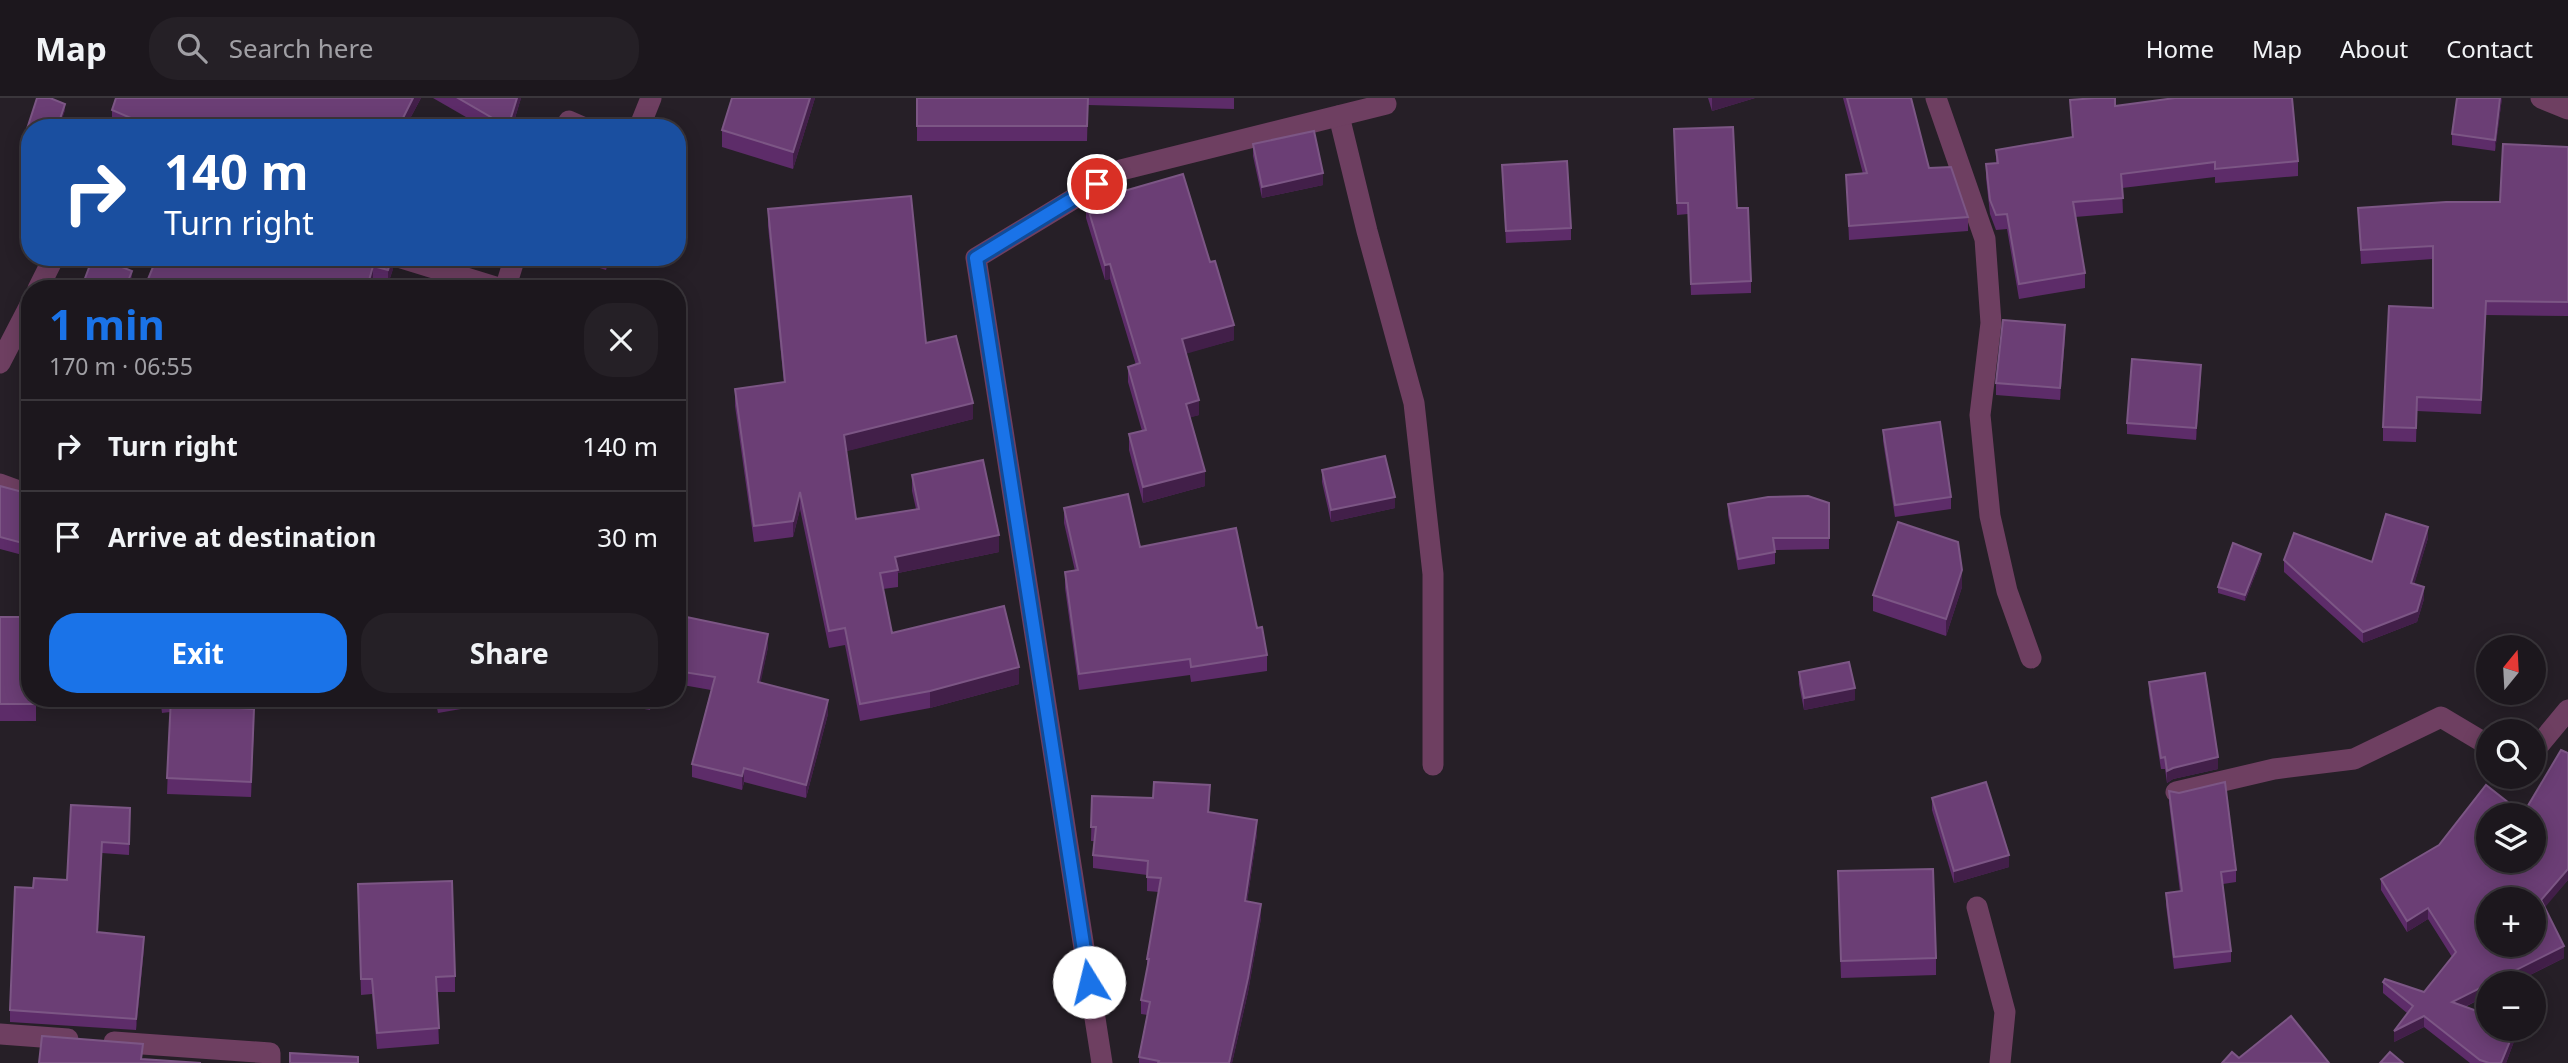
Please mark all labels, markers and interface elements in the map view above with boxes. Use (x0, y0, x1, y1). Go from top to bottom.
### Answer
search box (149, 17, 639, 80)
text: Map (35, 26, 107, 71)
icon: search (173, 29, 211, 67)
text: Search here (229, 30, 373, 66)
text: Home (2146, 32, 2214, 65)
text: Map (2252, 32, 2302, 65)
text: About (2340, 32, 2408, 65)
text: Contact (2446, 32, 2533, 65)
text: 140 m (164, 138, 309, 204)
icon: right (49, 147, 140, 238)
pin (1067, 154, 1127, 214)
icon: arrive (1078, 165, 1116, 203)
text: Turn right (164, 201, 314, 244)
text: 1 min (49, 295, 165, 352)
button: close (584, 303, 658, 377)
text: 170 m · 06:55 (49, 350, 193, 382)
icon: right (49, 427, 87, 465)
text: Turn right (108, 428, 238, 464)
text: 140 m (582, 428, 658, 464)
icon: arrive (49, 518, 87, 556)
text: Arrive at destination (108, 519, 377, 555)
text: 30 m (597, 519, 658, 555)
button: Exit (49, 613, 347, 693)
button: Share (361, 613, 658, 693)
north arrow (2476, 635, 2546, 705)
map controls (2476, 635, 2546, 1041)
button: search (2476, 719, 2546, 789)
button: layers (2476, 803, 2546, 873)
button: + (2476, 887, 2546, 957)
position arrow (1052, 945, 1126, 1019)
button: − (2476, 971, 2546, 1041)

